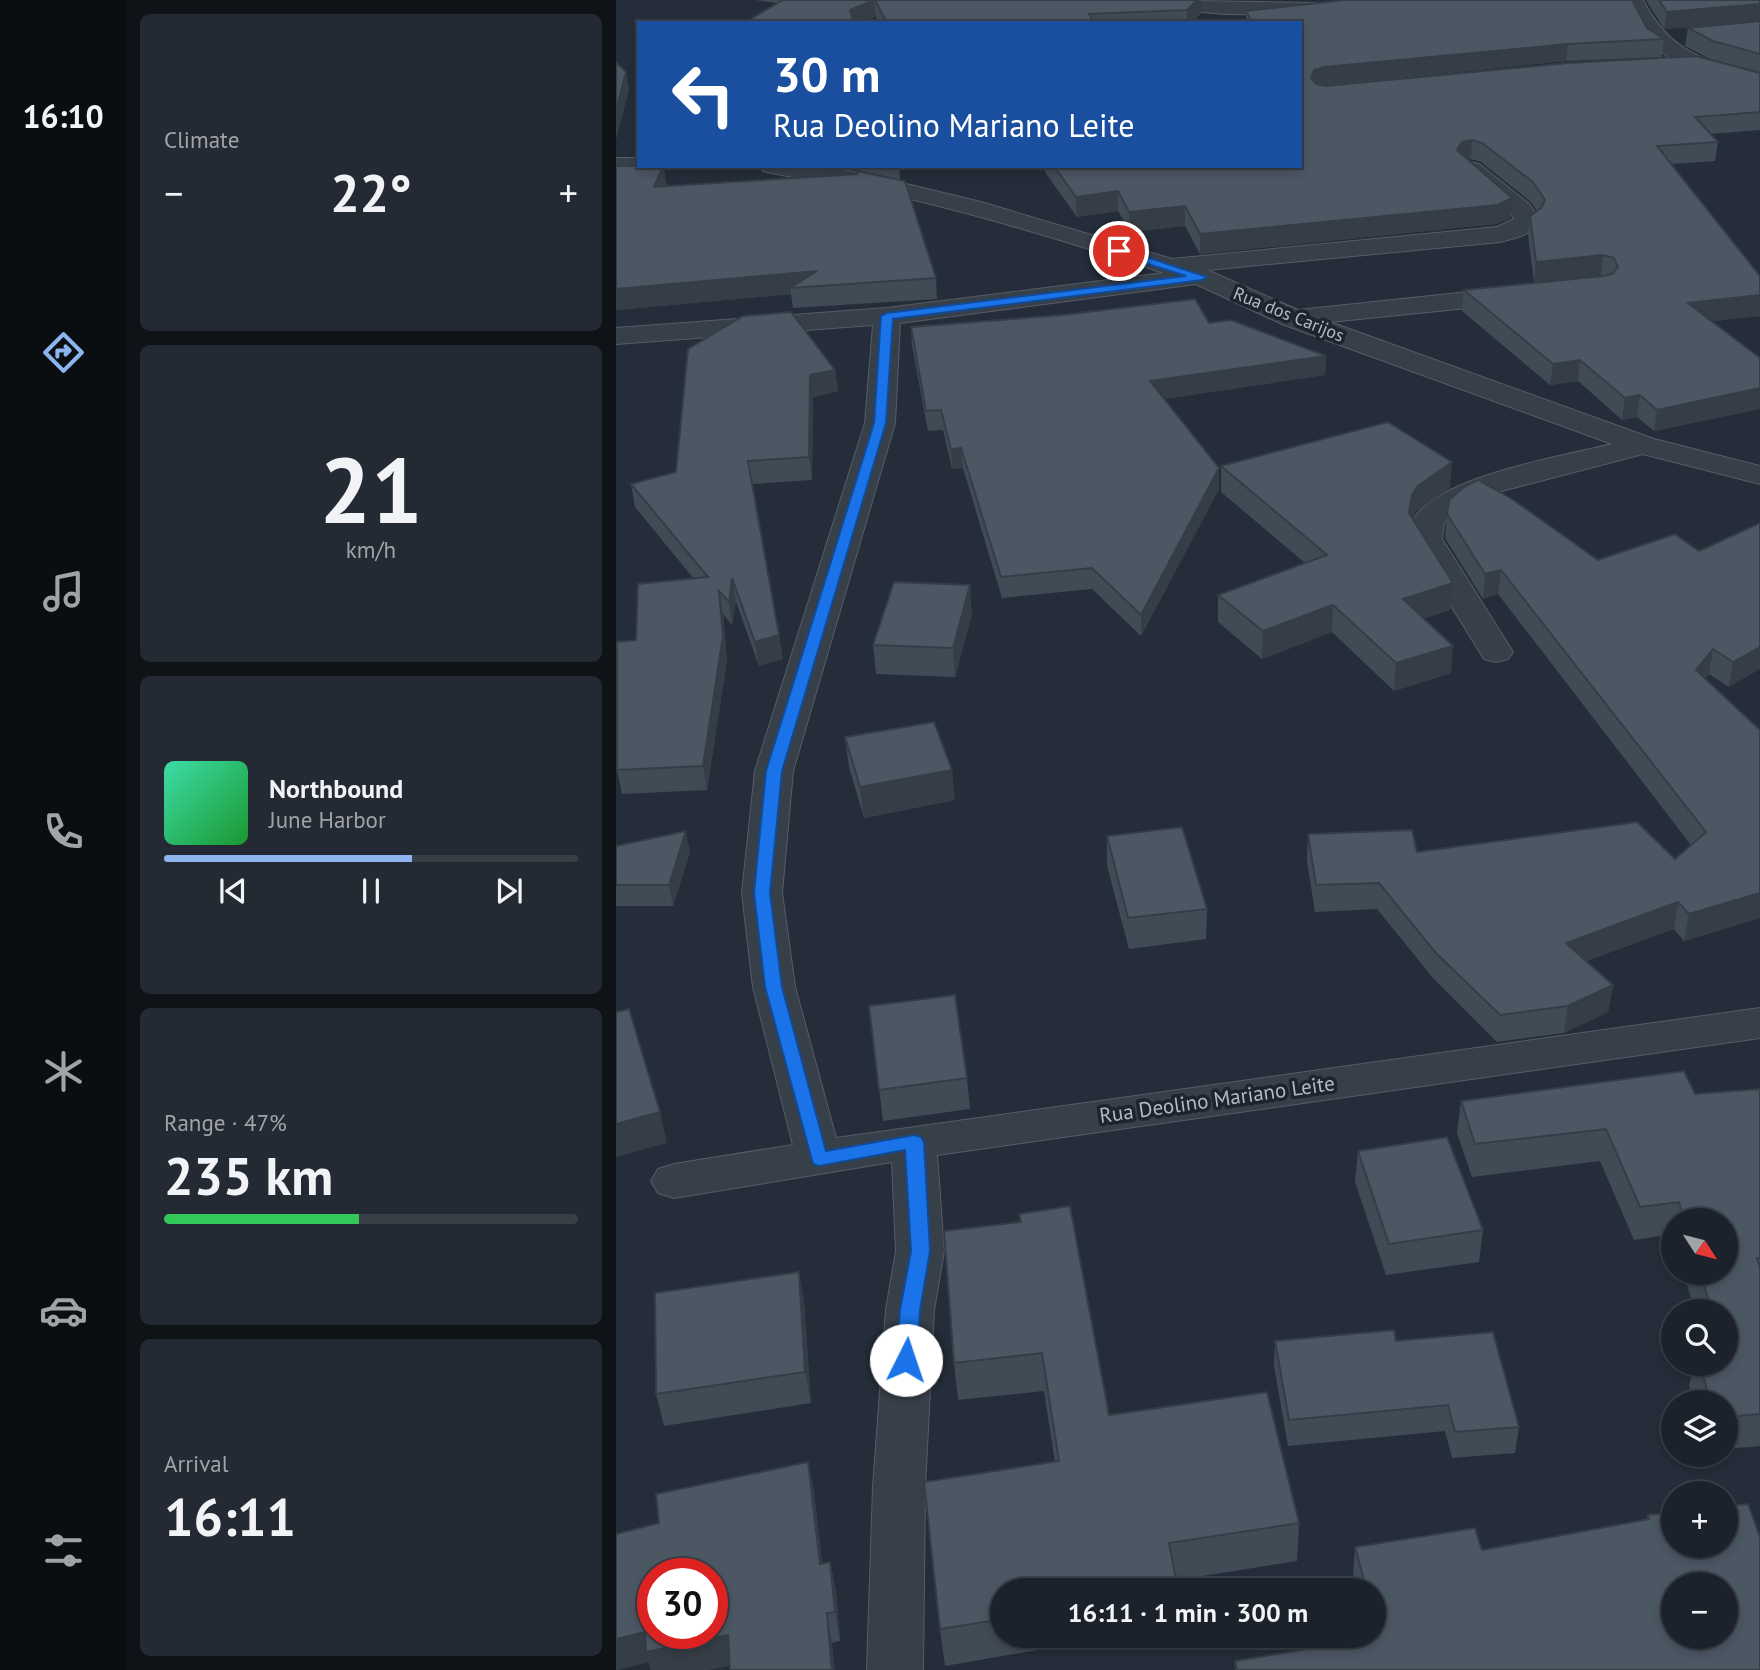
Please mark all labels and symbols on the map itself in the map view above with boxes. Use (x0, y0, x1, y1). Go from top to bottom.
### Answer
pin (1089, 221, 1149, 281)
street label: Rua dos Carijos (1230, 281, 1348, 347)
street label: Rua Deolino Mariano Leite (1098, 1069, 1336, 1129)
north arrow (1661, 1208, 1738, 1284)
position arrow (869, 1323, 943, 1397)
speed limit sign: 30 (637, 1558, 728, 1649)

